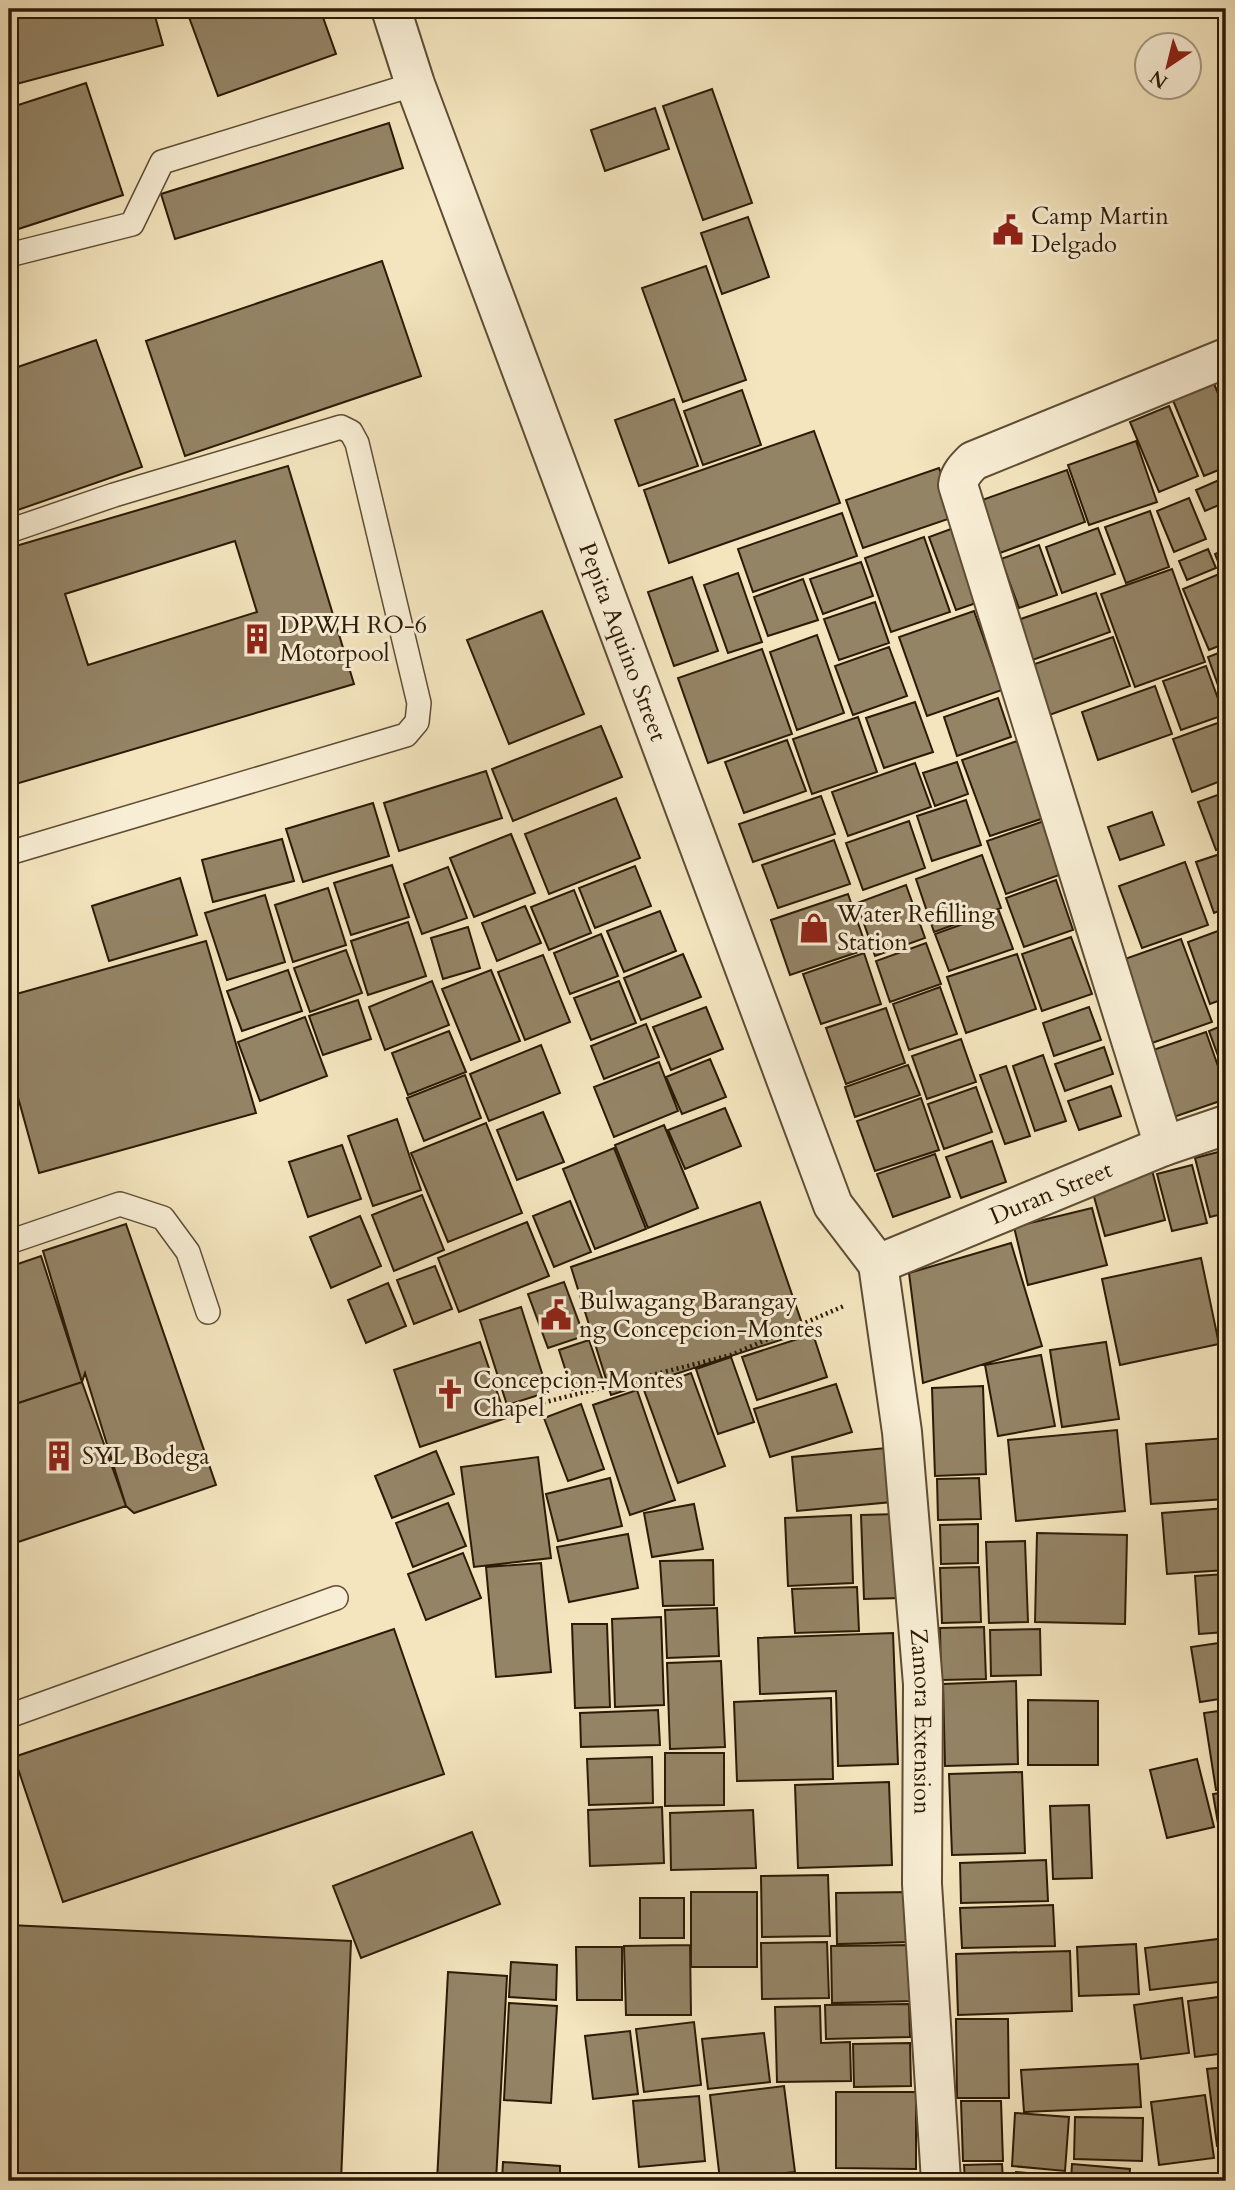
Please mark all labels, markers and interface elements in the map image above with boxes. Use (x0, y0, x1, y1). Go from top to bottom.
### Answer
north arrow (1134, 32, 1204, 102)
text: N (1144, 63, 1173, 94)
place label: Camp Martin Delgado (1031, 200, 1169, 261)
public building icon: Camp Martin Delgado (991, 213, 1025, 247)
street label: Pepita Aquino Street (570, 538, 675, 746)
place label: DPWH RO-6 Motorpool (280, 609, 427, 670)
building icon: DPWH RO-6 Motorpool (240, 622, 274, 656)
place label: Water Refilling Station (836, 898, 995, 959)
shop icon: Water Refilling Station (797, 911, 831, 945)
street label: Duran Street (985, 1153, 1118, 1233)
place label: Bulwagang Barangay ng Concepcion-Montes (579, 1285, 823, 1346)
public building icon: Bulwagang Barangay ng Concepcion-Montes (539, 1298, 573, 1332)
place label: Concepcion-Montes Chapel (473, 1364, 683, 1425)
church icon: Concepcion-Montes Chapel (433, 1377, 467, 1411)
building icon: SYL Bodega (42, 1439, 76, 1473)
place label: SYL Bodega (82, 1440, 210, 1473)
street label: Zamora Extension (901, 1627, 939, 1815)

